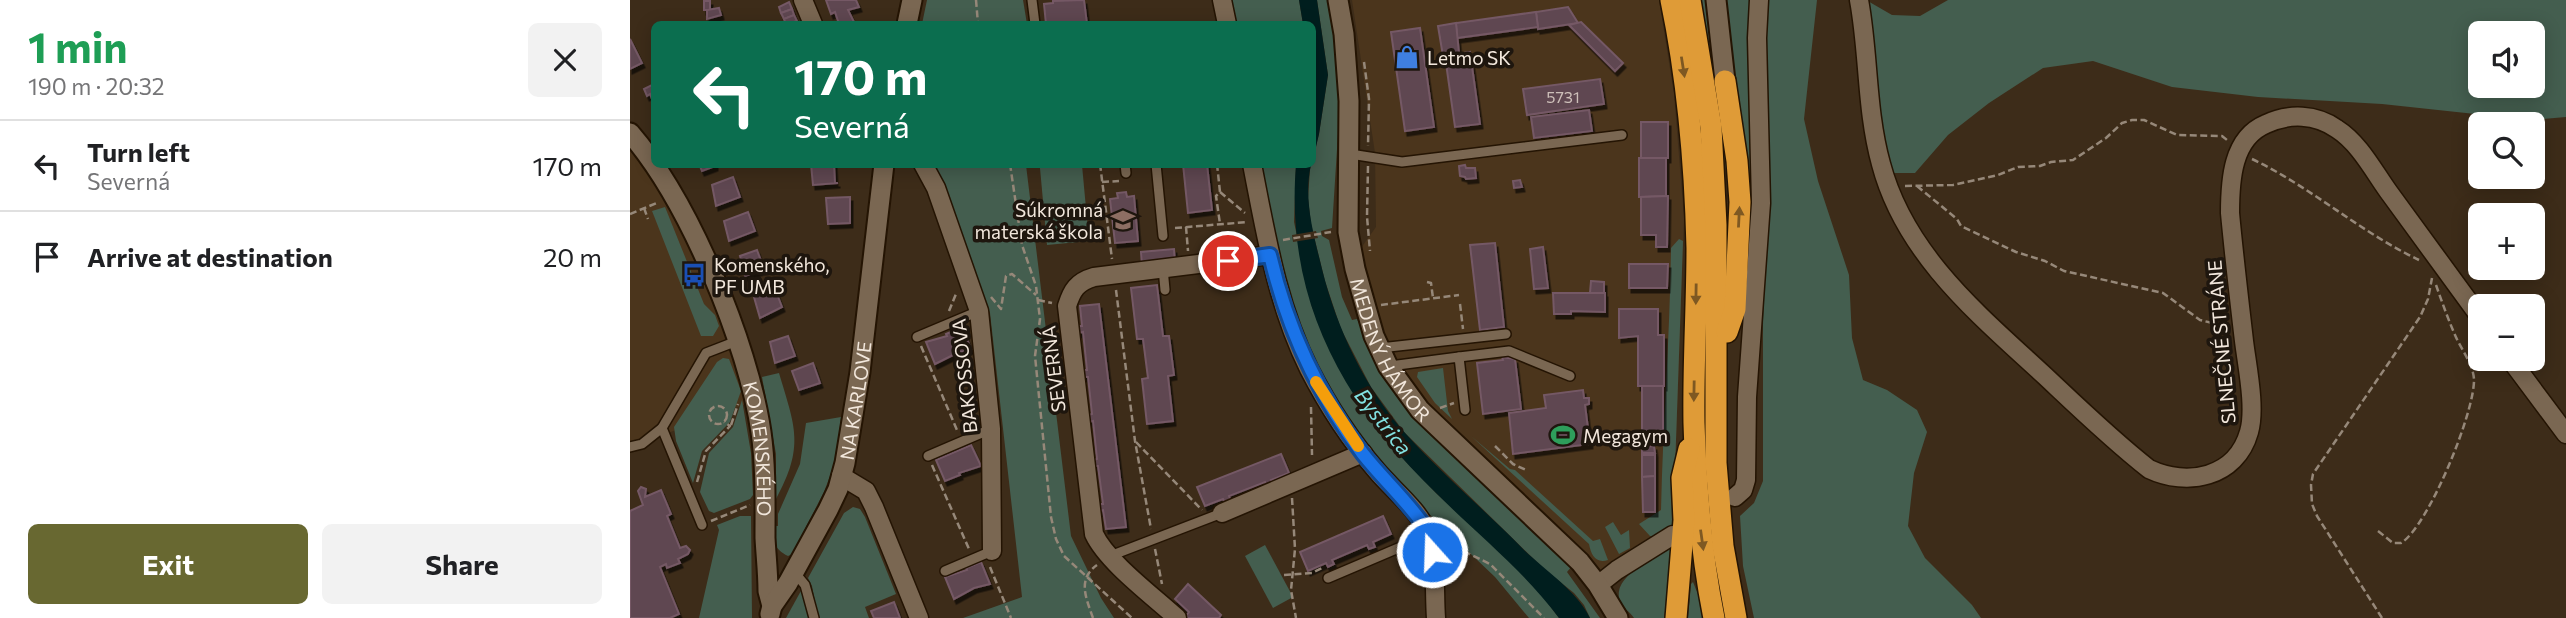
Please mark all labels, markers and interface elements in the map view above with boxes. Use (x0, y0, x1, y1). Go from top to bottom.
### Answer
text: 1 min (28, 20, 128, 72)
map controls (2468, 21, 2545, 371)
button: sound (2468, 21, 2545, 98)
button: close (528, 23, 602, 97)
shop icon: Letmo SK (1393, 43, 1421, 71)
text: 170 m (794, 45, 927, 105)
place label: Letmo SK (1427, 46, 1511, 69)
icon: left (679, 49, 770, 140)
one-way arrow (1678, 56, 1689, 78)
text: 190 m · 20:32 (28, 72, 164, 100)
house number: 5731 (1546, 87, 1580, 106)
text: Severná (794, 105, 910, 145)
button: search (2468, 112, 2545, 189)
text: Turn left (87, 136, 190, 167)
icon: left (28, 147, 66, 185)
text: 170 m (533, 150, 602, 181)
text: Severná (87, 167, 170, 195)
place label: Súkromná materská škola (974, 198, 1103, 243)
button: + (2468, 203, 2545, 280)
one-way arrow (1734, 205, 1745, 227)
school or university icon: Súkromná materská škola (1109, 206, 1137, 234)
pin (1198, 231, 1258, 291)
icon: arrive (28, 238, 66, 276)
text: Arrive at destination (87, 241, 333, 272)
text: 20 m (543, 241, 602, 272)
icon: arrive (1209, 242, 1247, 280)
place label: Komenského, PF UMB (714, 253, 830, 298)
street label: SLNEČNÉ STRÁNE (2201, 259, 2240, 425)
bus stop icon: Komenského, PF UMB (680, 261, 708, 289)
street label: MEDENÝ HÁMOR (1346, 275, 1436, 426)
one-way arrow (1690, 283, 1702, 305)
button: − (2468, 294, 2545, 371)
street label: BAKOSSOVA (947, 318, 981, 434)
street label: SEVERNÁ (1036, 324, 1070, 414)
street label: NA KARLOVE (834, 340, 875, 461)
street label: KOMENSKÉHO (739, 379, 777, 516)
one-way arrow (1689, 380, 1700, 402)
water label: Bystrica (1350, 383, 1418, 459)
sports icon: Megagym (1549, 421, 1577, 449)
place label: Megagym (1583, 424, 1668, 447)
position arrow (1395, 515, 1469, 589)
button: Exit (28, 524, 308, 604)
button: Share (322, 524, 602, 604)
one-way arrow (1697, 529, 1708, 551)

